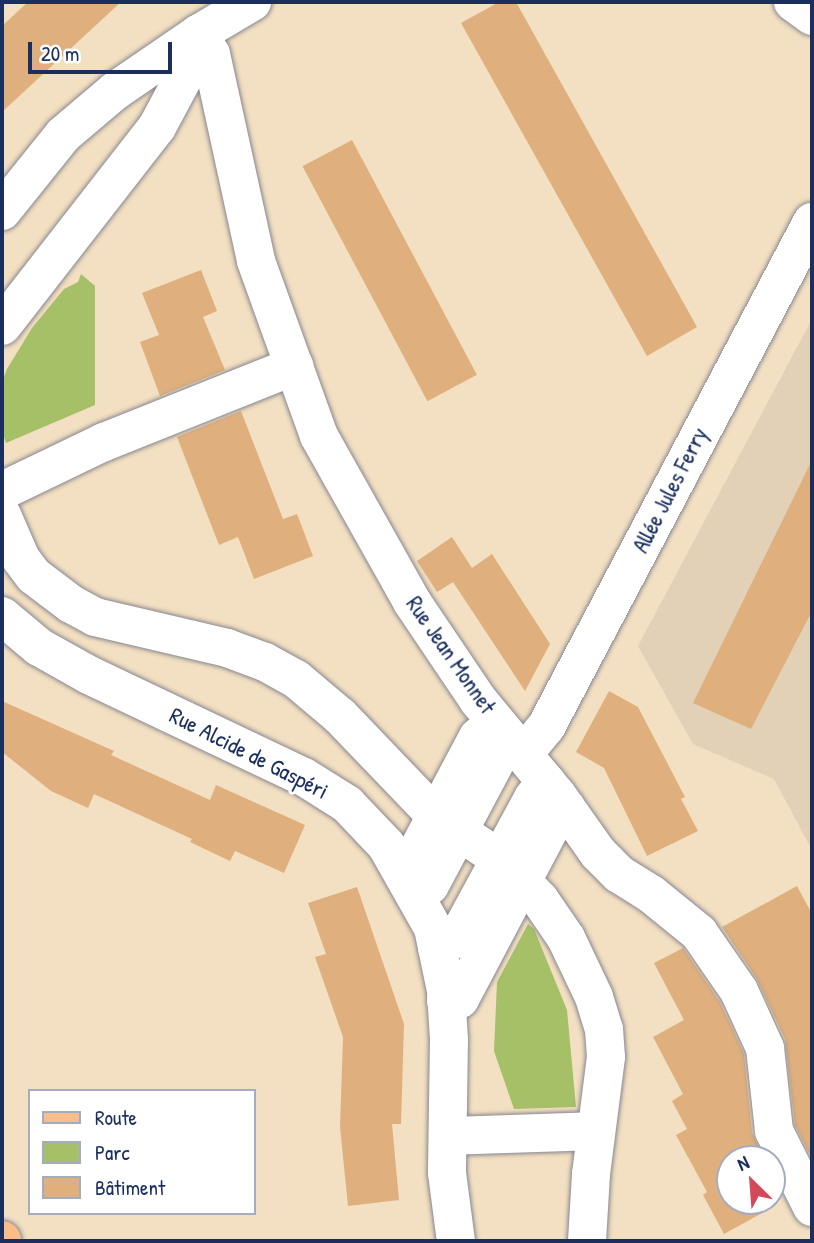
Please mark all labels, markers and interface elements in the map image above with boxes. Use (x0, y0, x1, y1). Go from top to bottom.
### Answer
scale bar (32, 28, 175, 72)
text: 20 m (41, 39, 79, 68)
street label: Allée Jules Ferry (627, 423, 713, 557)
street label: Rue Jean Monnet (400, 591, 502, 719)
street label: Rue Alcide de Gaspéri (165, 701, 333, 805)
legend (28, 1089, 256, 1215)
text: Route (95, 1103, 137, 1132)
text: Parc (95, 1138, 130, 1167)
north arrow (716, 1145, 786, 1215)
text: N (733, 1149, 753, 1177)
text: Bâtiment (95, 1173, 165, 1202)

